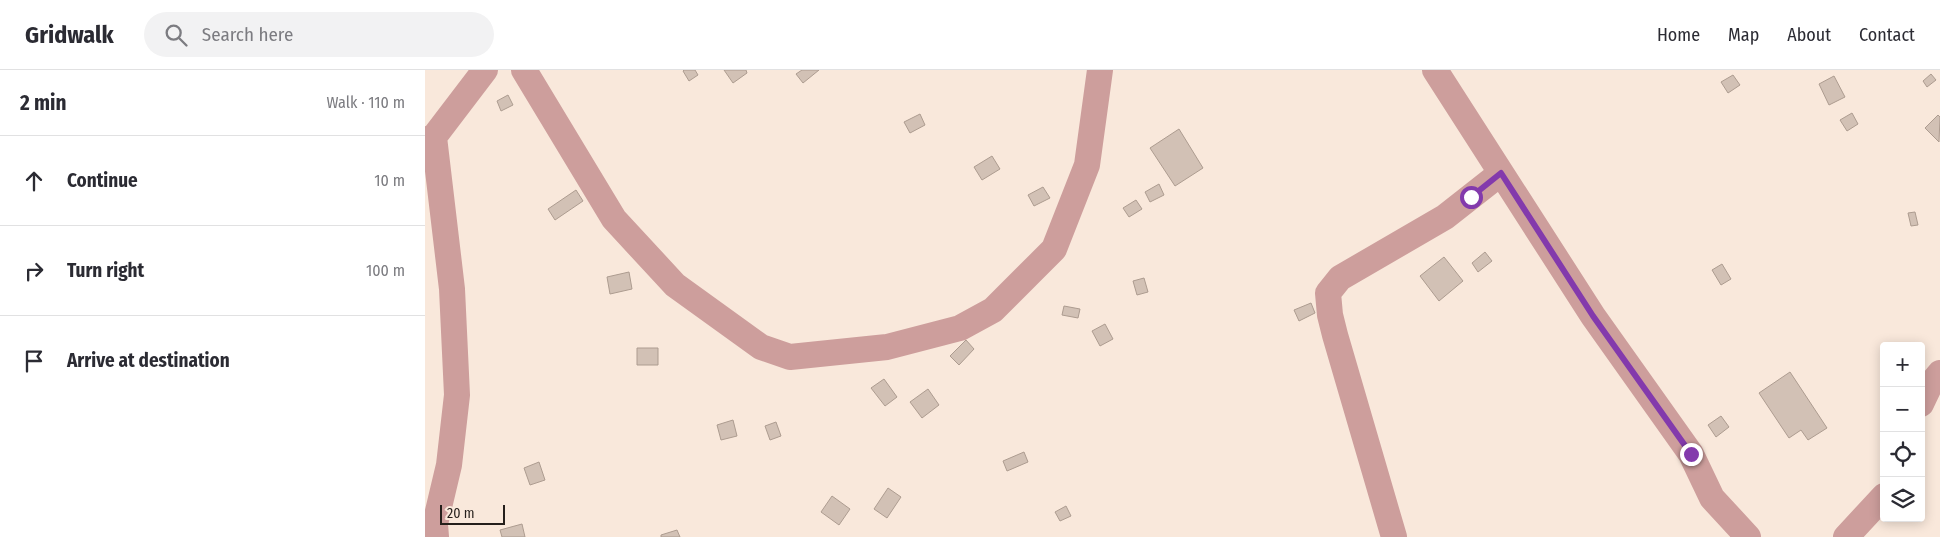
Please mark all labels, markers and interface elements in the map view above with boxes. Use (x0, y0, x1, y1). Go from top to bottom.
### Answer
search box (144, 12, 494, 57)
text: Gridwalk (25, 21, 114, 49)
icon: search (162, 21, 190, 49)
text: Search here (202, 23, 293, 46)
text: Home (1657, 24, 1700, 46)
text: Map (1728, 24, 1759, 46)
text: About (1787, 24, 1831, 46)
text: Contact (1859, 24, 1915, 46)
text: 2 min (20, 90, 67, 116)
text: Walk · 110 m (327, 93, 405, 112)
icon: ahead (20, 167, 48, 195)
text: Continue (67, 169, 138, 192)
text: 10 m (374, 171, 405, 190)
route start (1460, 186, 1483, 209)
icon: right (20, 257, 48, 285)
text: Turn right (67, 259, 144, 282)
text: 100 m (366, 261, 405, 280)
map controls (1880, 342, 1925, 522)
button: + (1880, 342, 1925, 387)
icon: arrive (20, 347, 48, 375)
text: Arrive at destination (67, 349, 230, 372)
button: − (1880, 387, 1925, 432)
button: locate (1880, 432, 1925, 477)
route end (1680, 443, 1703, 466)
button: layers (1880, 477, 1925, 522)
scale bar (440, 502, 505, 525)
text: 20 m (447, 505, 475, 522)

